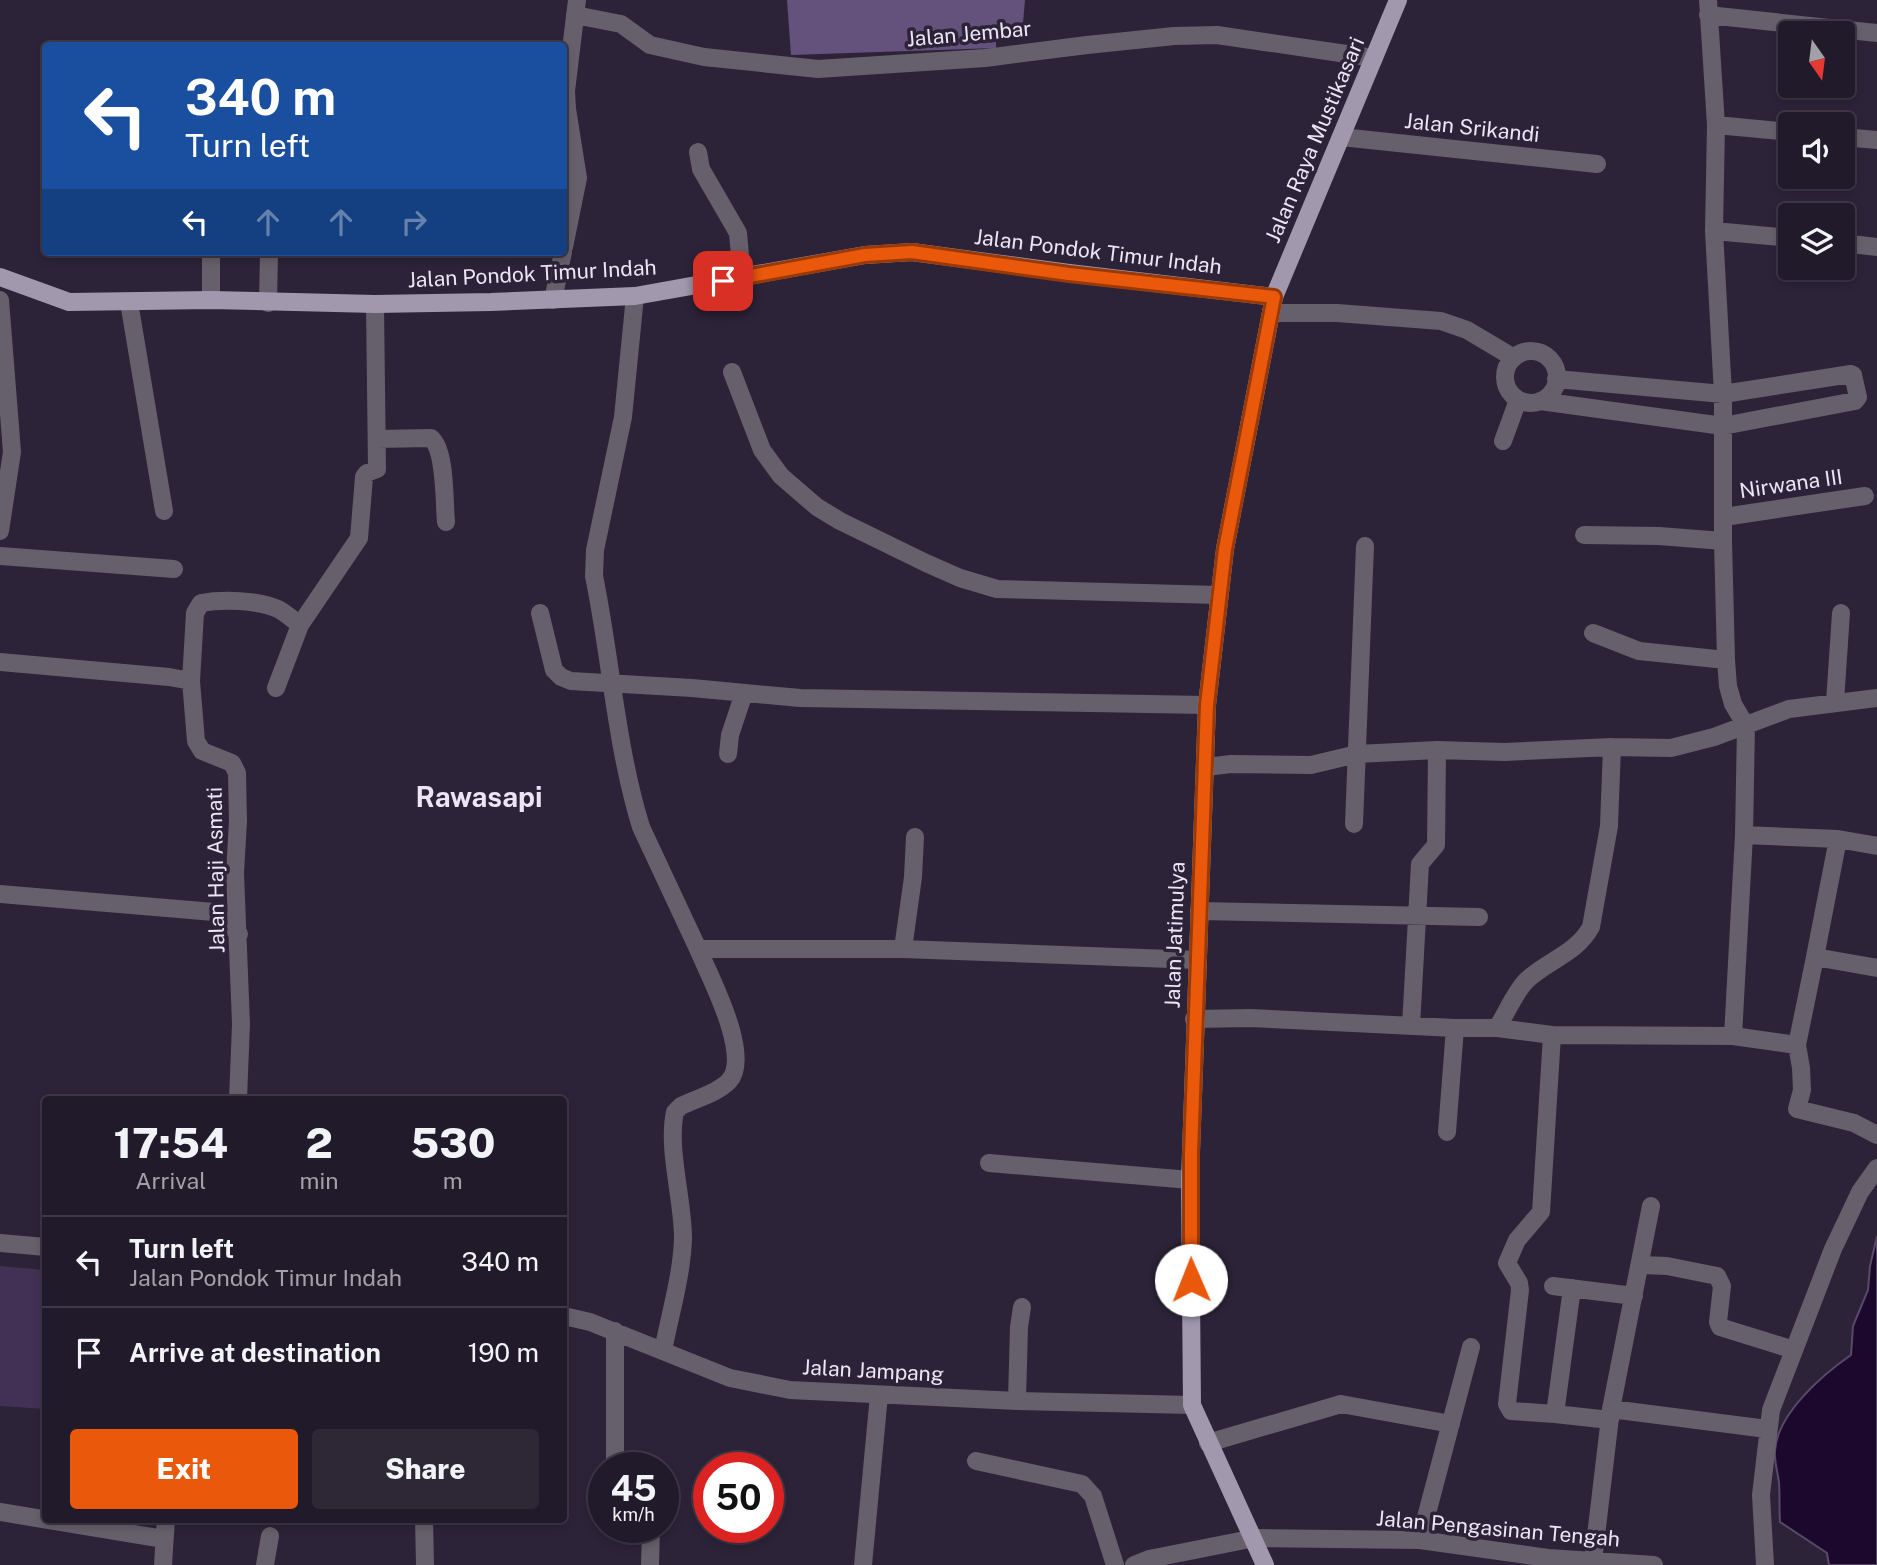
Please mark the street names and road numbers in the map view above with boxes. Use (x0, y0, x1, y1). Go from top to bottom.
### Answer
street label: Jalan Jembar (905, 16, 1032, 51)
street label: Jalan Raya Mustikasari (1260, 33, 1369, 246)
street label: Jalan Srikandi (1403, 108, 1541, 147)
street label: Jalan Pondok Timur Indah (973, 224, 1223, 279)
street label: Jalan Pondok Timur Indah (407, 254, 657, 293)
street label: Nirwana III (1738, 464, 1844, 503)
street label: Jalan Haji Asmati (202, 787, 229, 953)
street label: Jalan Jatimulya (1159, 861, 1190, 1009)
street label: Jalan Jampang (801, 1354, 945, 1387)
street label: Jalan Pengasinan Tengah (1375, 1505, 1621, 1552)

